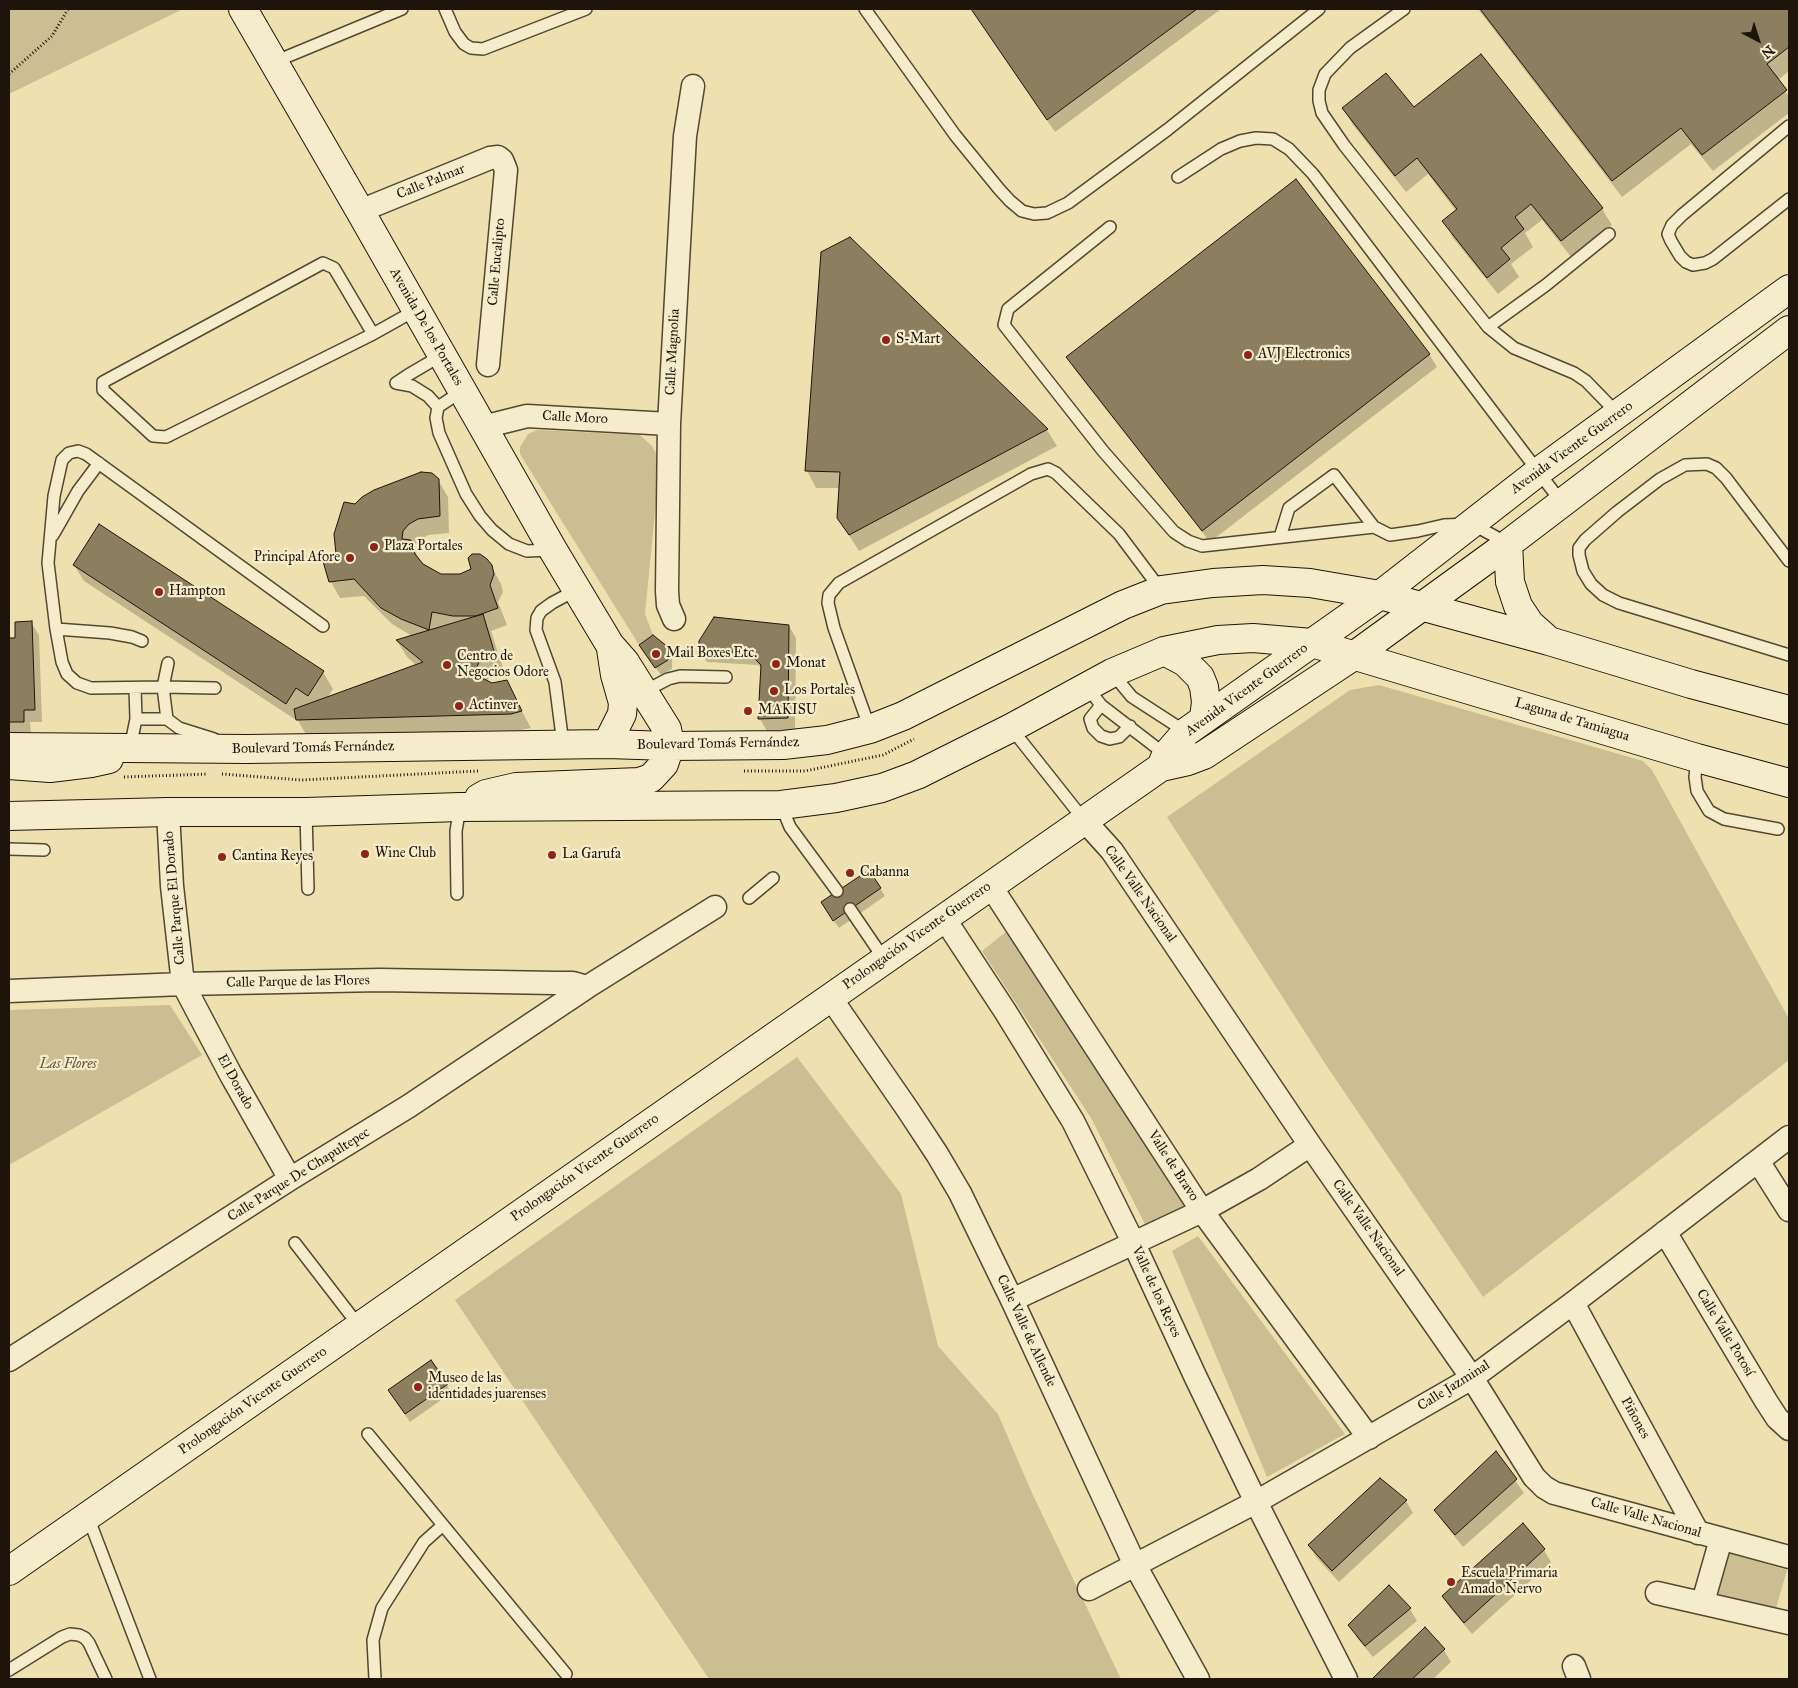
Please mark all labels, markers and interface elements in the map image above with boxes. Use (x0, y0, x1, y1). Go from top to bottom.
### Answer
north arrow (1733, 15, 1783, 65)
text: N (1758, 42, 1778, 62)
street label: Calle Palmar (394, 161, 468, 203)
street label: Calle Eucalipto (485, 217, 509, 307)
street label: Avenida De los Portales (385, 265, 467, 389)
street label: Calle Magnolia (662, 308, 684, 396)
place label: S-Mart (896, 332, 940, 348)
marker: S-Mart (880, 334, 892, 346)
place label: AVJ Electronics (1258, 347, 1350, 363)
marker: AVJ Electronics (1242, 349, 1254, 361)
street label: Avenida Vicente Guerrero (1508, 398, 1636, 498)
street label: Calle Moro (542, 408, 608, 428)
place label: Plaza Portales (384, 539, 463, 555)
marker: Plaza Portales (368, 541, 380, 553)
place label: Principal Afore (254, 550, 340, 566)
marker: Principal Afore (344, 552, 356, 564)
place label: Hampton (169, 584, 225, 600)
marker: Hampton (153, 586, 165, 598)
street label: Avenida Vicente Guerrero (1183, 640, 1311, 740)
place label: Mail Boxes Etc. (666, 646, 757, 662)
marker: Mail Boxes Etc. (650, 648, 662, 660)
place label: Centro de Negocios Odore (457, 649, 549, 682)
place label: Monat (786, 656, 826, 672)
marker: Monat (770, 658, 782, 670)
marker: Centro de Negocios Odore (441, 659, 453, 671)
place label: Los Portales (784, 683, 855, 699)
marker: Los Portales (768, 685, 780, 697)
street label: Laguna de Tamiagua (1513, 695, 1631, 745)
place label: Actinver (469, 698, 518, 714)
marker: Actinver (453, 700, 465, 712)
place label: MAKISU (758, 703, 817, 719)
marker: MAKISU (742, 705, 754, 717)
street label: Boulevard Tomás Fernández (636, 734, 800, 754)
street label: Boulevard Tomás Fernández (231, 738, 395, 758)
street label: Calle Parque El Dorado (161, 830, 189, 966)
street label: Calle Valle Nacional (1100, 842, 1180, 946)
place label: Wine Club (375, 846, 436, 862)
place label: La Garufa (562, 847, 621, 863)
marker: Wine Club (359, 848, 371, 860)
place label: Cantina Reyes (232, 849, 313, 865)
marker: La Garufa (546, 849, 558, 861)
marker: Cantina Reyes (216, 851, 228, 863)
place label: Cabanna (860, 865, 909, 881)
marker: Cabanna (844, 867, 856, 879)
street label: Prolongación Vicente Guerrero (840, 878, 994, 994)
street label: Calle Parque de las Flores (226, 972, 370, 992)
street label: El Dorado (213, 1052, 257, 1112)
park label: Las Flores (40, 1057, 96, 1073)
street label: Prolongación Vicente Guerrero (508, 1110, 662, 1226)
street label: Calle Parque De Chapultepec (225, 1124, 373, 1226)
street label: Valle de Bravo (1144, 1128, 1202, 1204)
street label: Calle Valle Nacional (1328, 1176, 1408, 1280)
street label: Valle de los Reyes (1128, 1244, 1184, 1340)
street label: Calle Valle de Allende (993, 1272, 1059, 1390)
street label: Calle Valle Potosí (1692, 1286, 1758, 1380)
street label: Prolongación Vicente Guerrero (176, 1343, 330, 1459)
street label: Calle Jazminal (1415, 1357, 1493, 1415)
place label: Museo de las identidades juarenses (428, 1371, 546, 1404)
marker: Museo de las identidades juarenses (412, 1381, 424, 1393)
street label: Piñones (1617, 1394, 1653, 1442)
street label: Calle Valle Nacional (1589, 1494, 1703, 1542)
place label: Escuela Primaria Amado Nervo (1461, 1566, 1558, 1598)
marker: Escuela Primaria Amado Nervo (1445, 1576, 1457, 1588)

